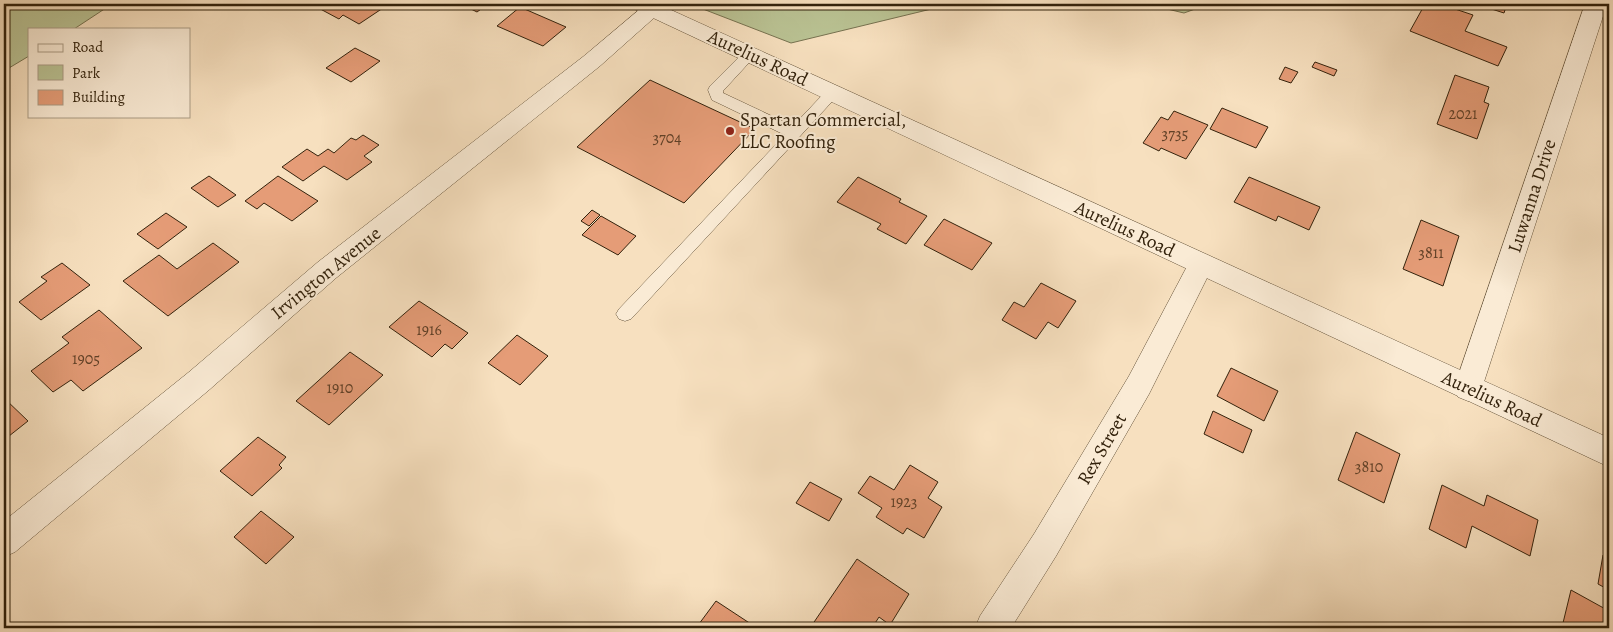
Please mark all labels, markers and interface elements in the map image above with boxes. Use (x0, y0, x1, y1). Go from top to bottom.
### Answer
street label: Aurelius Road (703, 23, 813, 93)
legend (28, 28, 190, 118)
text: Road (72, 37, 104, 57)
text: Park (72, 63, 101, 83)
text: Building (72, 87, 125, 107)
house number: 2021 (1448, 103, 1478, 125)
place label: Spartan Commercial, LLC Roofing (740, 107, 906, 155)
house number: 3735 (1162, 123, 1189, 145)
marker: Spartan Commercial, LLC Roofing (724, 125, 736, 137)
house number: 3704 (652, 127, 682, 149)
street label: Luwanna Drive (1501, 136, 1563, 256)
street label: Aurelius Road (1070, 194, 1180, 264)
street label: Irvington Avenue (266, 221, 386, 325)
house number: 3811 (1418, 242, 1444, 264)
house number: 1916 (416, 319, 442, 341)
house number: 1905 (72, 348, 100, 370)
street label: Aurelius Road (1437, 364, 1547, 434)
house number: 1910 (327, 377, 353, 399)
street label: Rex Street (1071, 408, 1133, 490)
house number: 3810 (1355, 456, 1383, 478)
house number: 1923 (890, 491, 918, 513)

